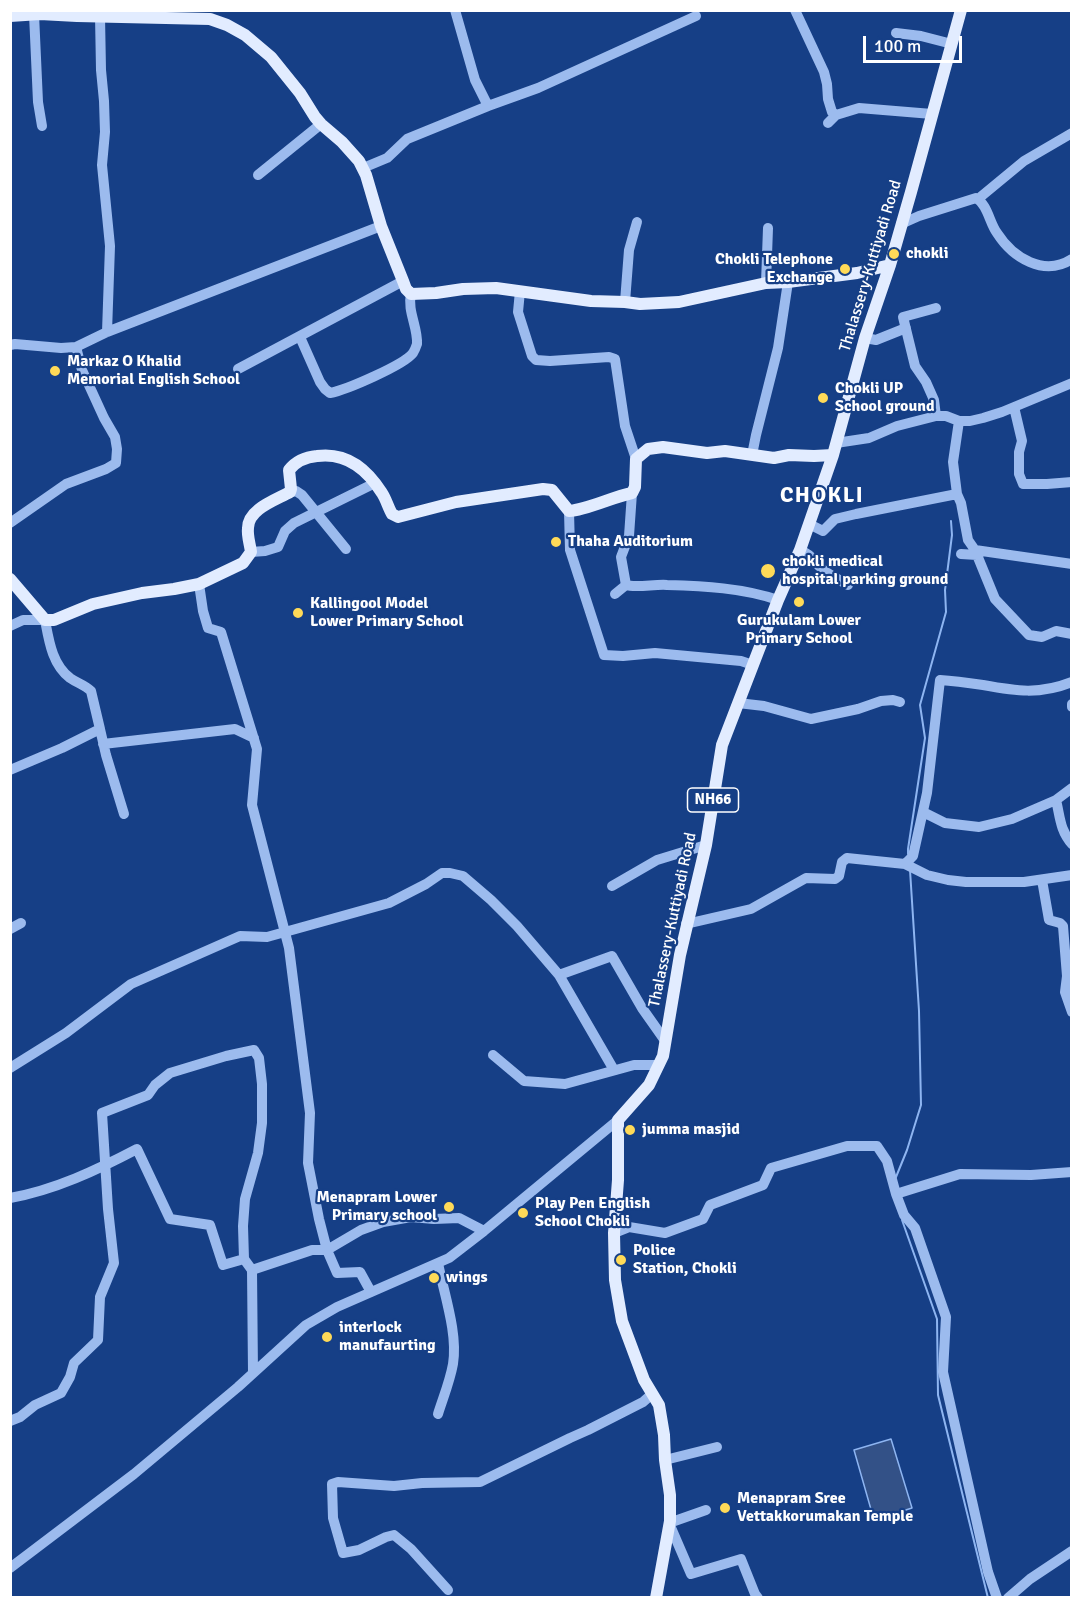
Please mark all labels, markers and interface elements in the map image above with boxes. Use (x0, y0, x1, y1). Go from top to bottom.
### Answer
scale bar (866, 24, 965, 62)
text: 100 m (874, 35, 921, 57)
street label: Thalassery-Kuttiyadi Road (836, 178, 906, 354)
place label: chokli (906, 244, 948, 264)
marker: chokli (887, 247, 901, 261)
place label: Chokli Telephone Exchange (715, 250, 833, 288)
marker: Chokli Telephone Exchange (838, 262, 852, 276)
place label: Markaz O Khalid Memorial English School (67, 352, 240, 390)
marker: Markaz O Khalid Memorial English School (48, 364, 62, 378)
place label: Chokli UP School ground (835, 379, 935, 417)
marker: Chokli UP School ground (816, 391, 830, 405)
district label: CHOKLI (780, 483, 864, 509)
place label: Thaha Auditorium (568, 532, 693, 552)
marker: Thaha Auditorium (549, 535, 563, 549)
place label: chokli medical hospital parking ground (782, 552, 948, 590)
marker: chokli medical hospital parking ground (759, 562, 777, 580)
place label: Kallingool Model Lower Primary School (310, 594, 463, 632)
marker: Gurukulam Lower Primary School (792, 595, 806, 609)
marker: Kallingool Model Lower Primary School (291, 606, 305, 620)
place label: Gurukulam Lower Primary School (737, 611, 861, 649)
road number: NH66 (688, 788, 738, 812)
street label: Thalassery-Kuttiyadi Road (645, 831, 701, 1009)
place label: jumma masjid (642, 1120, 740, 1140)
marker: jumma masjid (623, 1123, 637, 1137)
place label: Menapram Lower Primary school (316, 1188, 437, 1226)
place label: Play Pen English School Chokli (535, 1194, 650, 1232)
marker: Menapram Lower Primary school (442, 1200, 456, 1214)
marker: Play Pen English School Chokli (516, 1206, 530, 1220)
place label: Police Station, Chokli (633, 1241, 737, 1279)
marker: Police Station, Chokli (614, 1253, 628, 1267)
place label: wings (446, 1268, 488, 1288)
marker: wings (427, 1271, 441, 1285)
place label: interlock manufaurting (339, 1318, 436, 1356)
marker: interlock manufaurting (320, 1330, 334, 1344)
place label: Menapram Sree Vettakkorumakan Temple (737, 1489, 913, 1527)
marker: Menapram Sree Vettakkorumakan Temple (718, 1501, 732, 1515)

